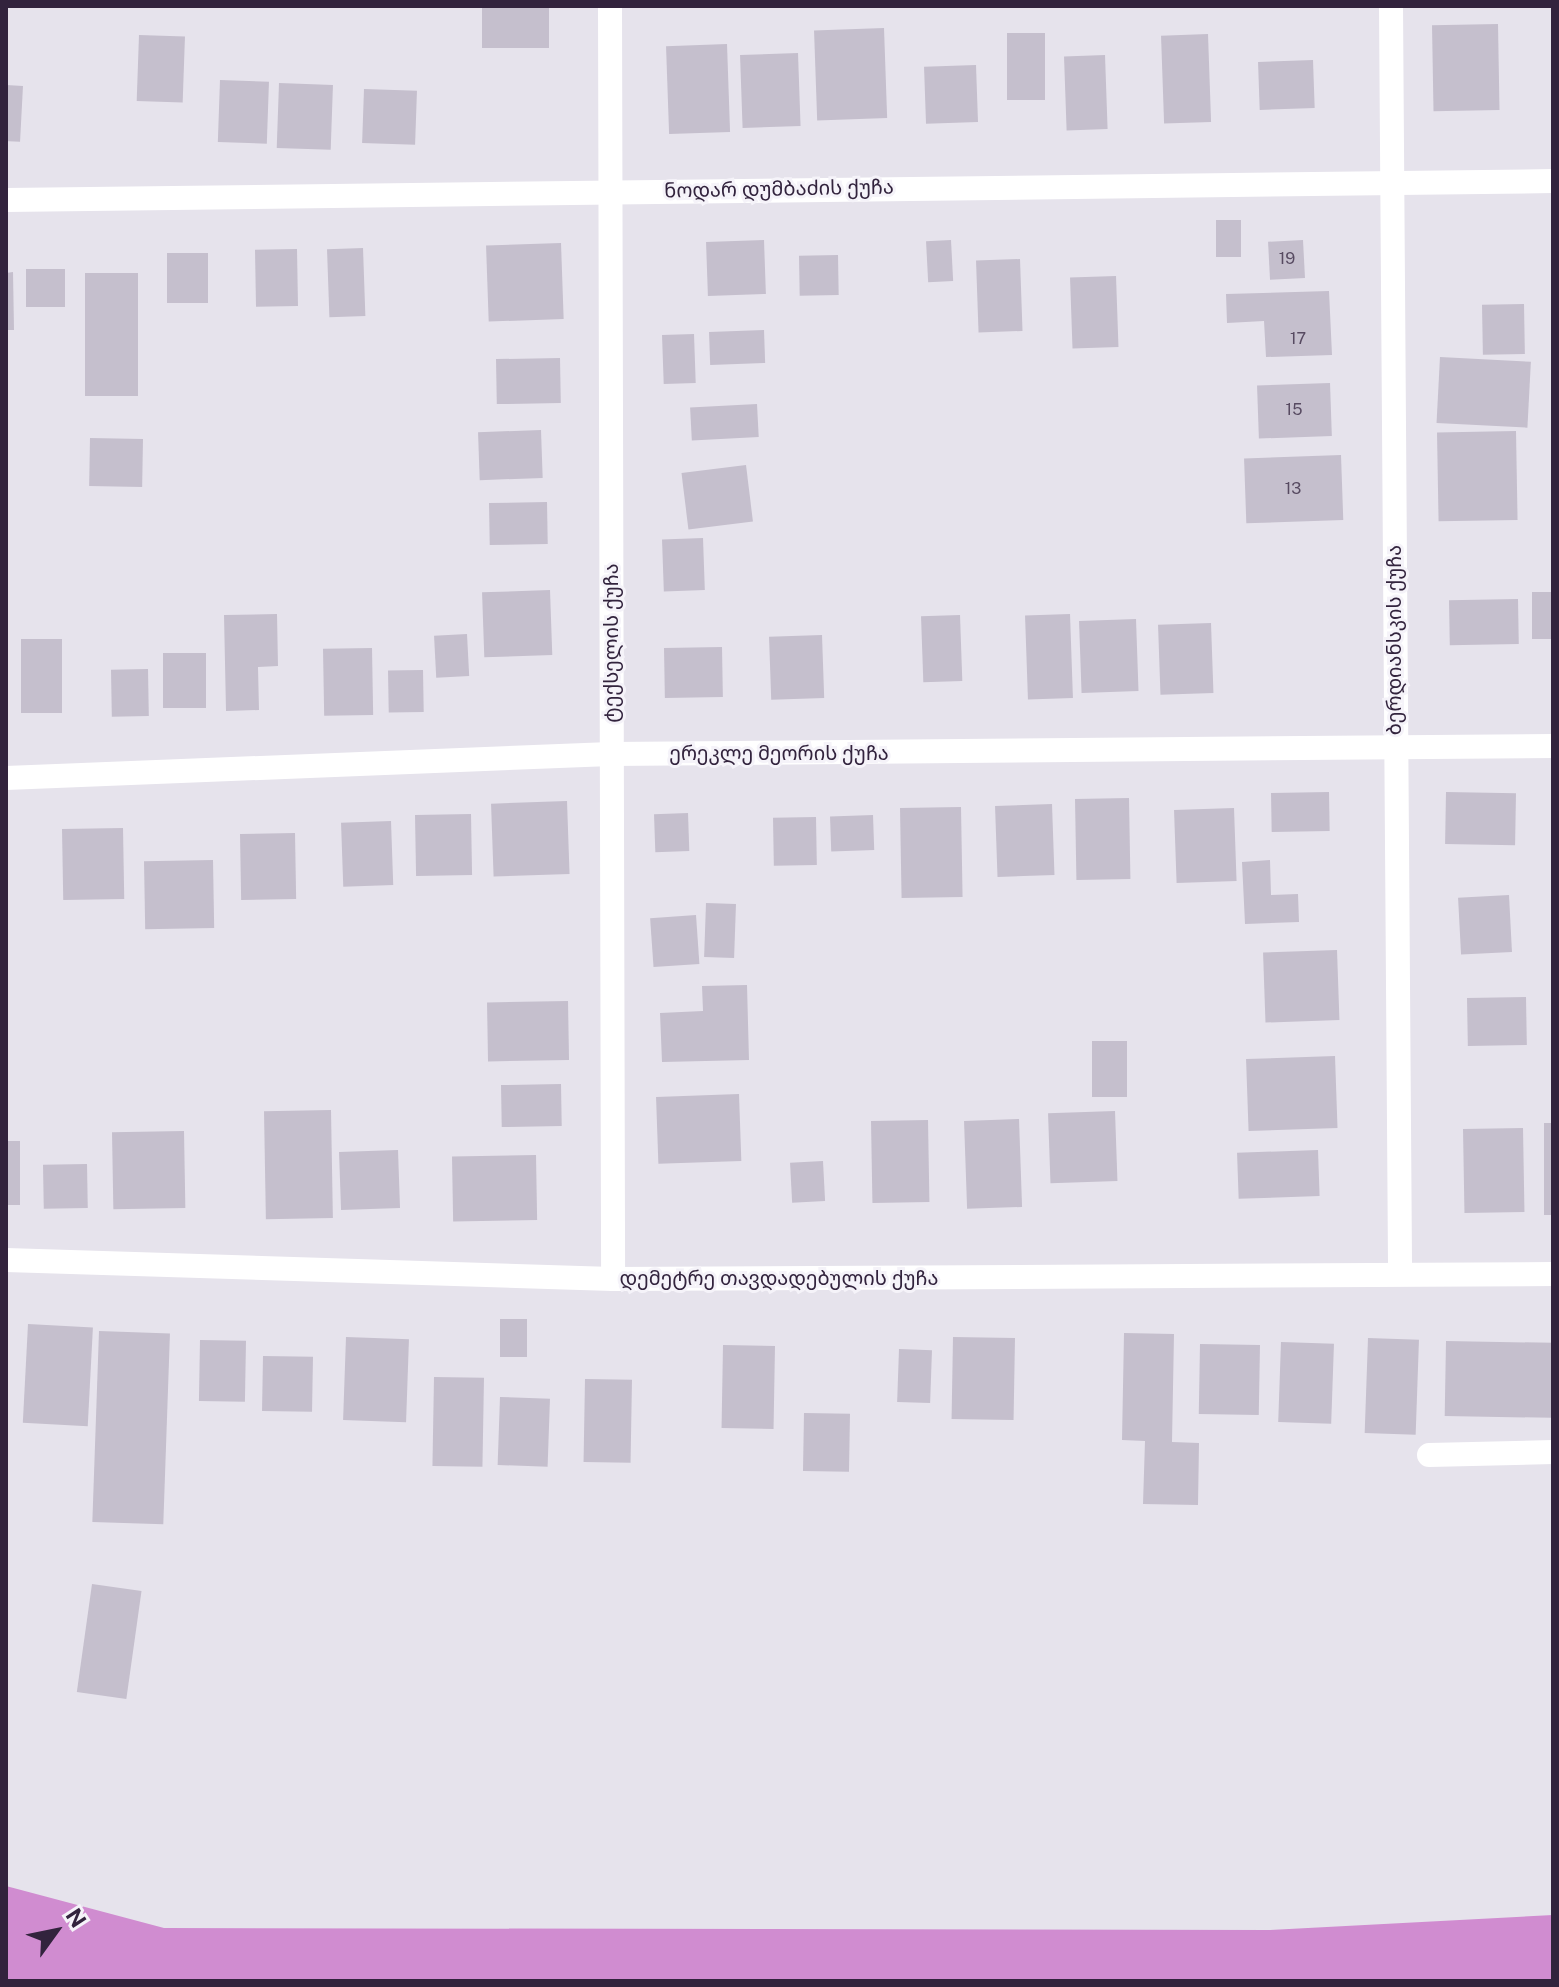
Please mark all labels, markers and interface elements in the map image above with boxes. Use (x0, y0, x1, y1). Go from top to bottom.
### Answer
street label: ნოდარ დუმბაძის ქუჩა (664, 175, 894, 203)
house number: 19 (1279, 249, 1295, 269)
house number: 17 (1290, 329, 1306, 349)
house number: 15 (1286, 400, 1302, 420)
house number: 13 (1285, 479, 1301, 499)
street label: ბერდიანსკის ქუჩა (1382, 545, 1406, 735)
street label: ტექსელის ქუჩა (599, 563, 623, 723)
street label: ერეკლე მეორის ქუჩა (669, 741, 889, 765)
street label: დემეტრე თავდადებულის ქუჩა (620, 1266, 938, 1290)
north arrow (16, 1891, 96, 1971)
text: N (61, 1904, 92, 1932)

